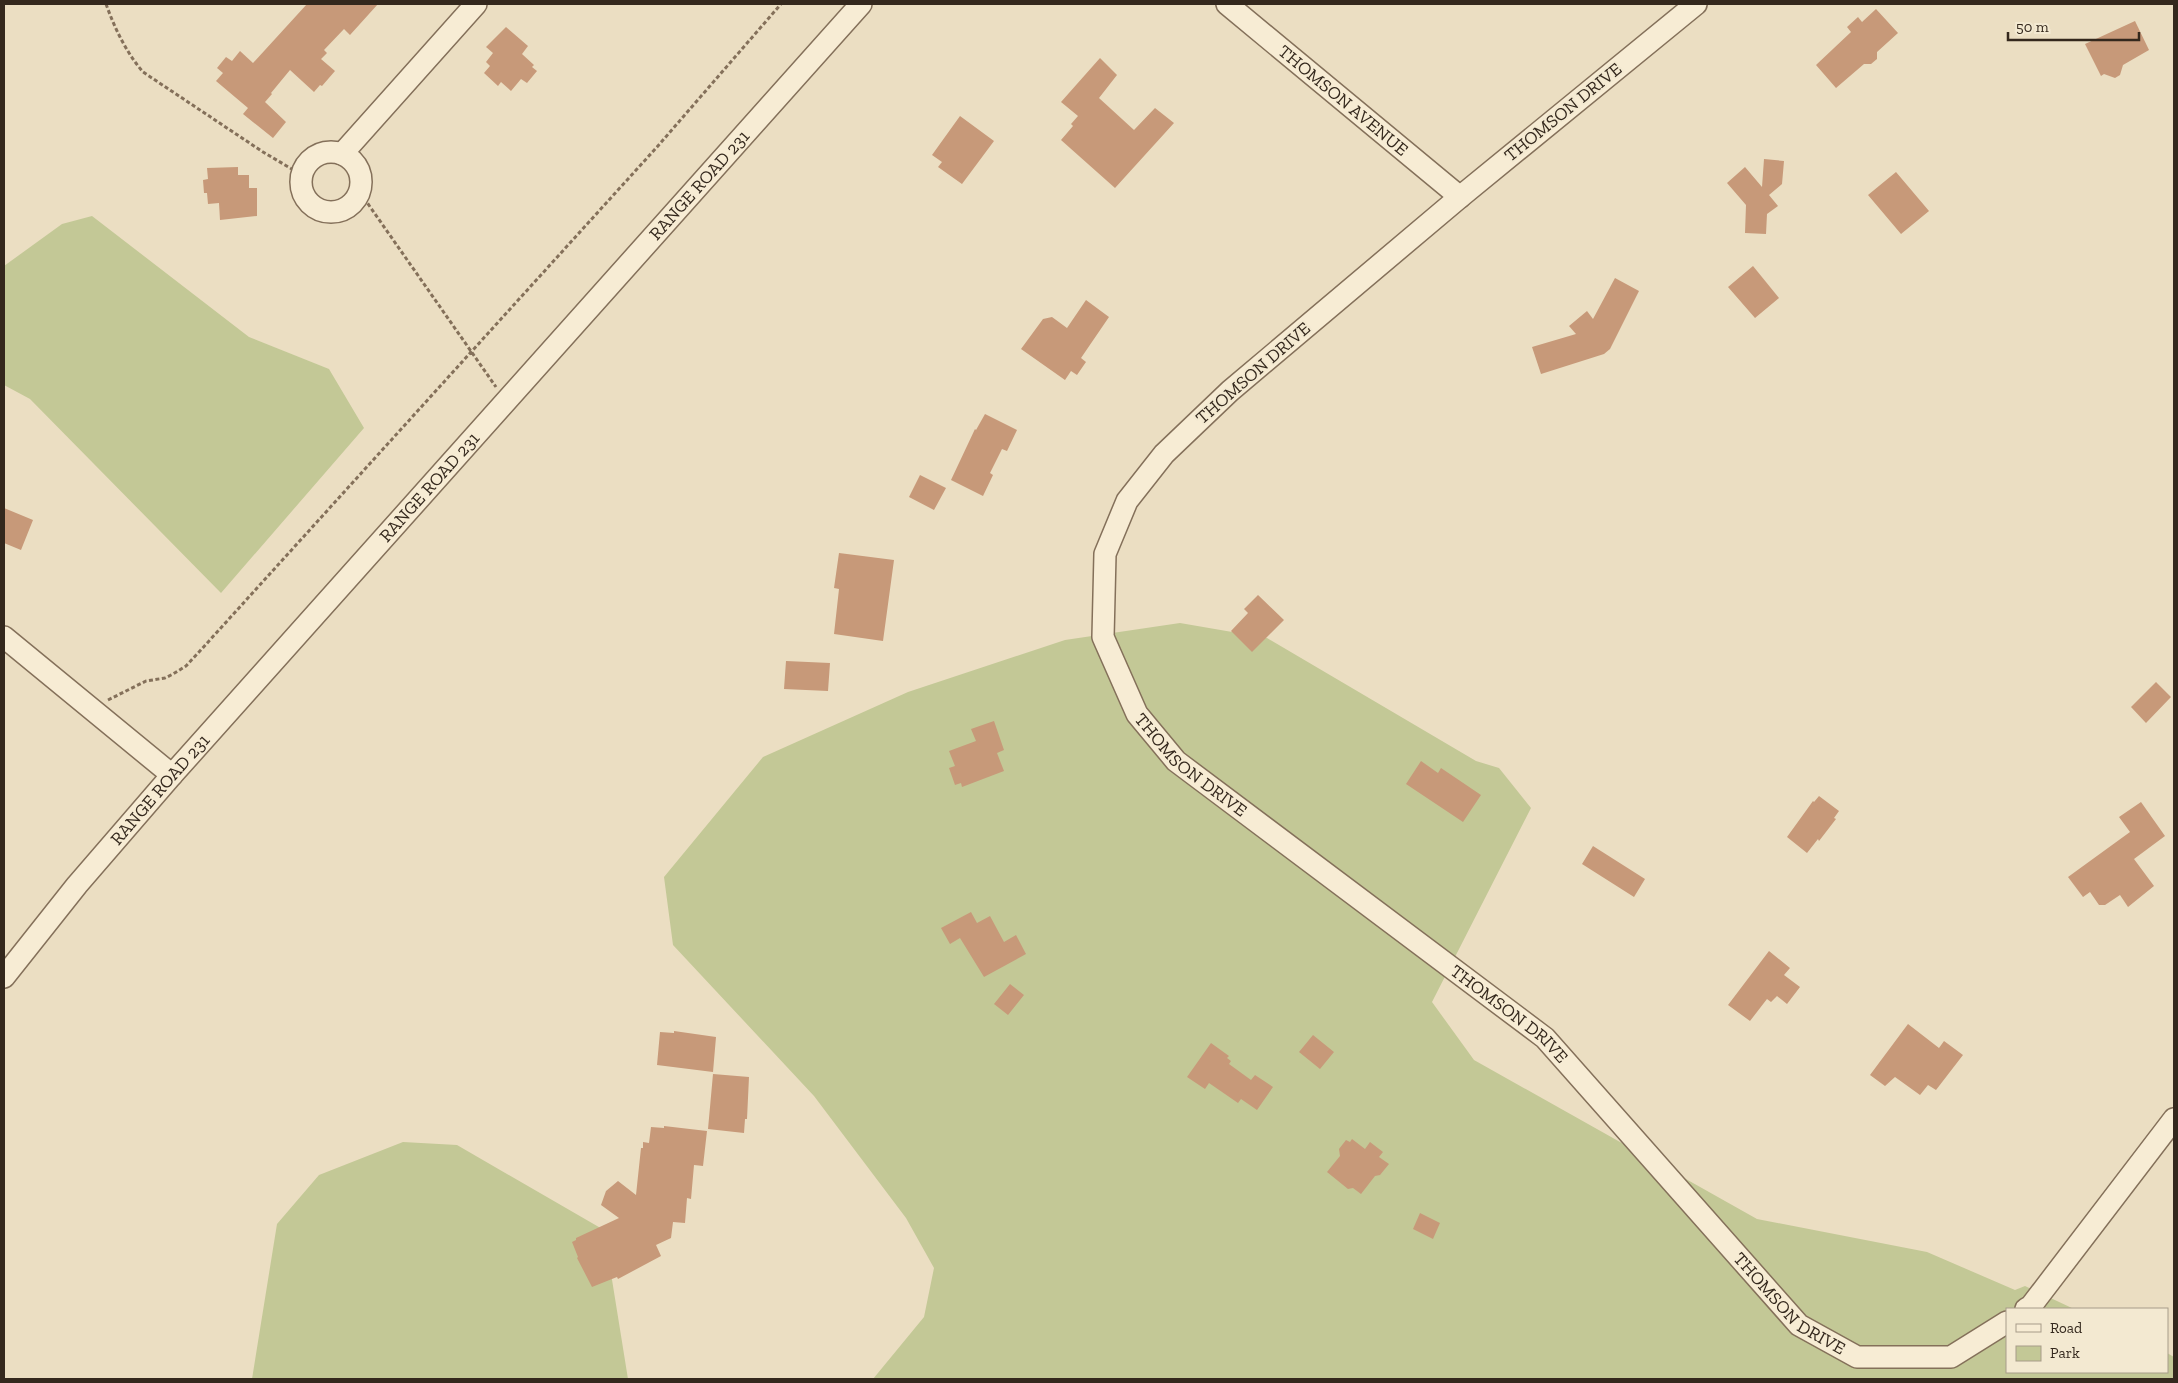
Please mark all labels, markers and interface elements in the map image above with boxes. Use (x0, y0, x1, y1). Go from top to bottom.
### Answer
scale bar (2008, 10, 2139, 42)
text: 50 m (2016, 18, 2049, 36)
street label: THOMSON AVENUE (1274, 40, 1413, 161)
street label: THOMSON DRIVE (1500, 58, 1626, 166)
street label: RANGE ROAD 231 (644, 125, 754, 245)
street label: THOMSON DRIVE (1191, 317, 1315, 429)
street label: RANGE ROAD 231 (374, 427, 484, 547)
street label: THOMSON DRIVE (1130, 709, 1251, 821)
street label: RANGE ROAD 231 (106, 729, 214, 849)
street label: THOMSON DRIVE (1446, 960, 1573, 1067)
street label: THOMSON DRIVE (1729, 1248, 1849, 1359)
legend (2006, 1308, 2168, 1373)
text: Road (2050, 1319, 2083, 1337)
text: Park (2050, 1344, 2080, 1362)

